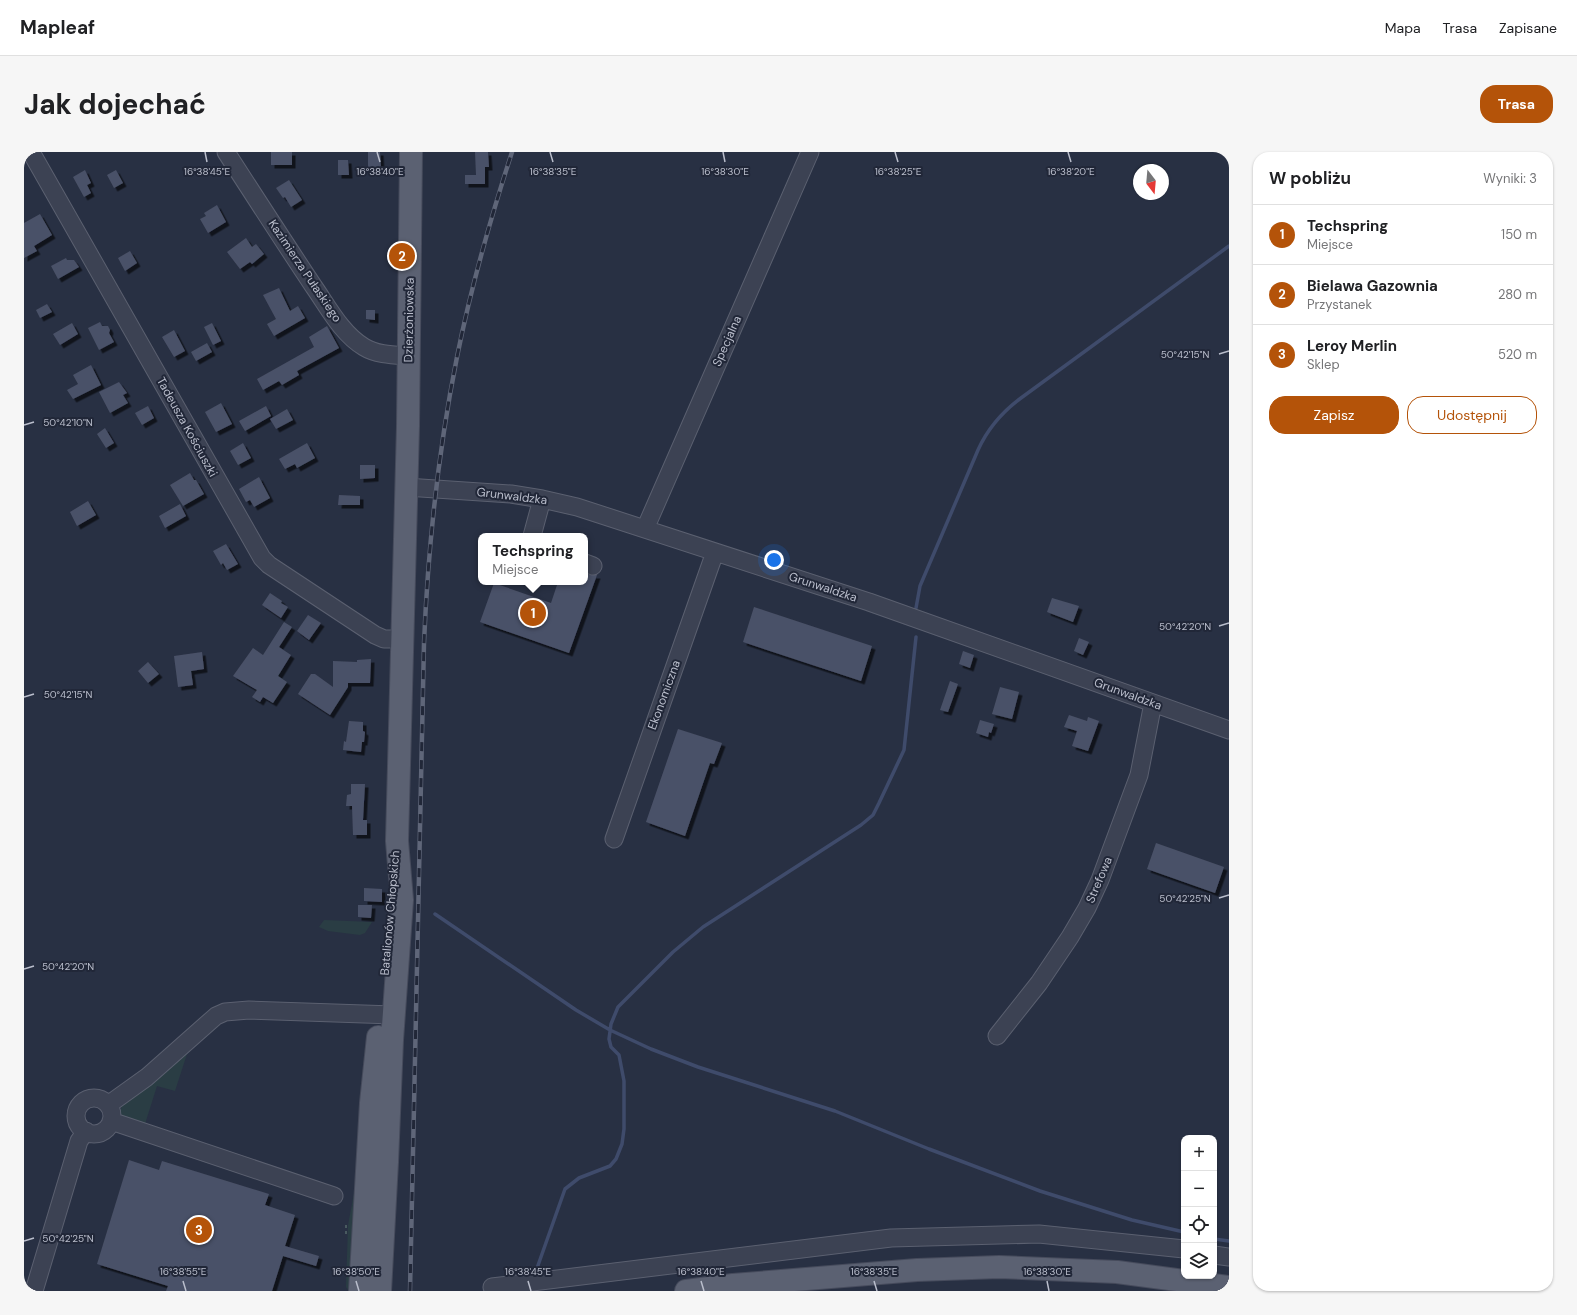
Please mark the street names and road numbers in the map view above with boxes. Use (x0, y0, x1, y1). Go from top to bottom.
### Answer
street label: Kazimierza Pułaskiego (265, 217, 345, 325)
street label: Dzierżoniowska (400, 277, 418, 363)
street label: Specjalna (709, 313, 745, 369)
street label: Tadeusza Kościuszki (153, 374, 221, 480)
street label: Grunwaldzka (476, 484, 548, 508)
street label: Grunwaldzka (787, 568, 859, 606)
street label: Ekonomiczna (644, 658, 684, 732)
street label: Grunwaldzka (1092, 674, 1164, 714)
street label: Batalionów Chłopskich (377, 850, 403, 976)
street label: Strefowa (1082, 854, 1116, 906)

